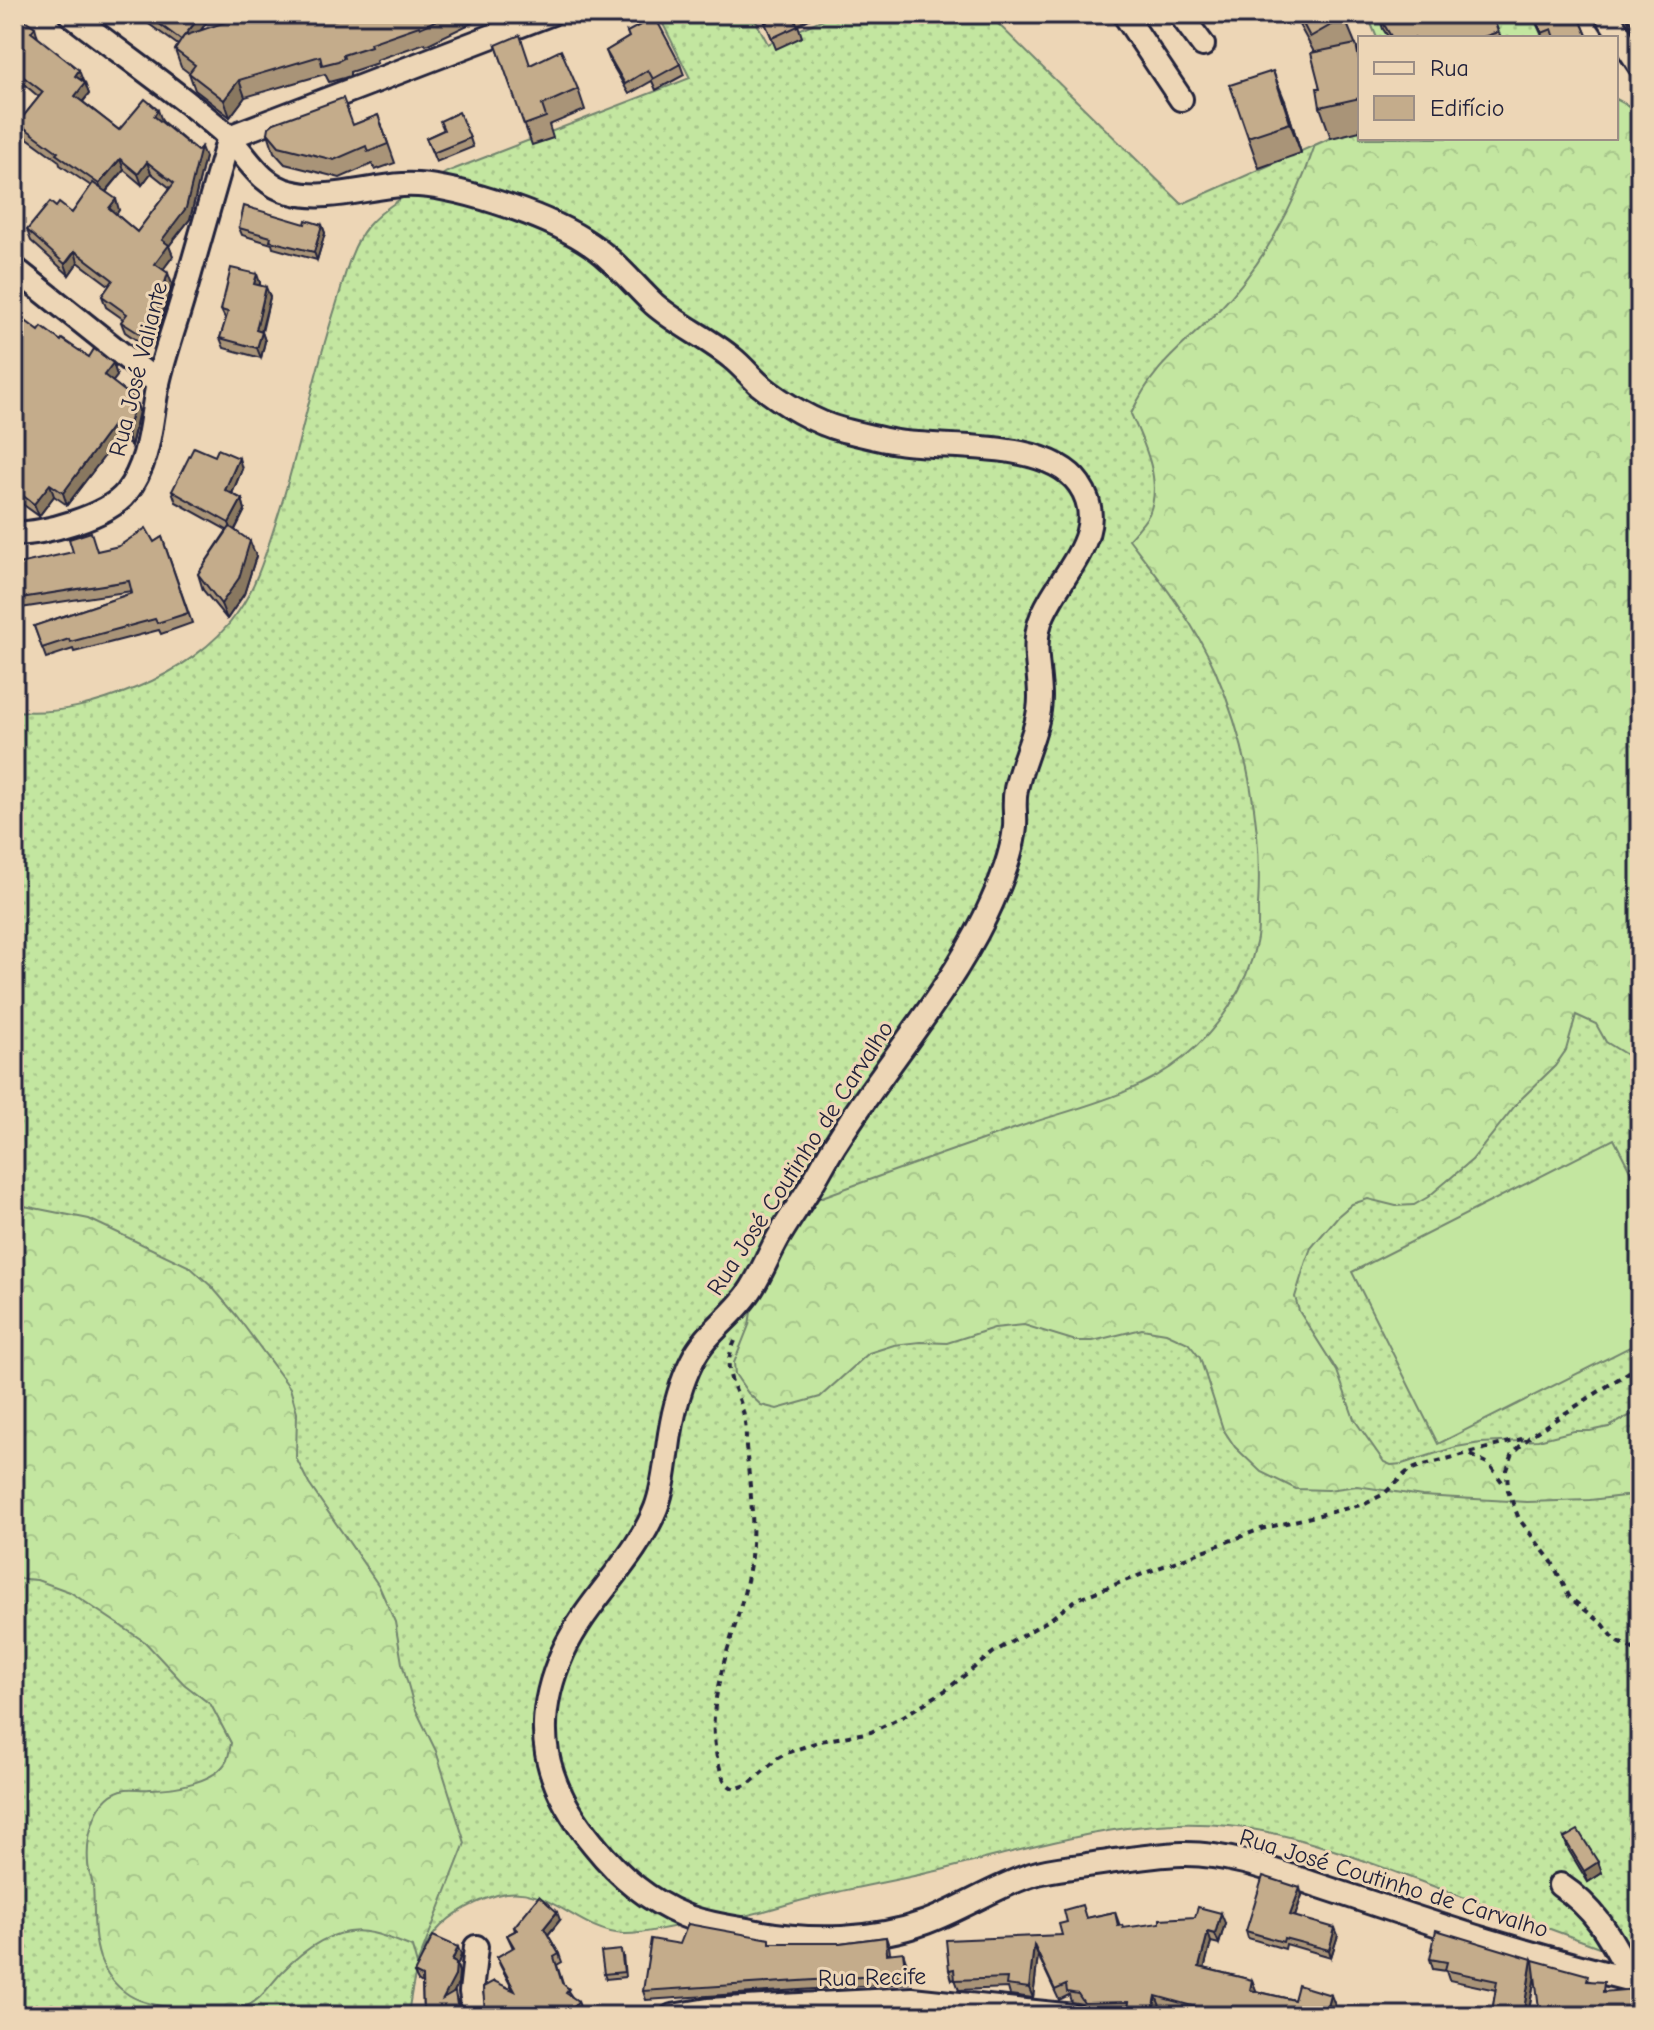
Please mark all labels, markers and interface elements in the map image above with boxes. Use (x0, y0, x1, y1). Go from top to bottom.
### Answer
legend (1358, 36, 1618, 140)
text: Rua (1430, 54, 1469, 82)
text: Edifício (1430, 94, 1505, 122)
street label: Rua José Valiante (103, 279, 173, 459)
street label: Rua José Coutinho de Carvalho (701, 1016, 899, 1300)
street label: Rua José Coutinho de Carvalho (1236, 1823, 1552, 1943)
street label: Rua Recife (818, 1962, 926, 1992)

